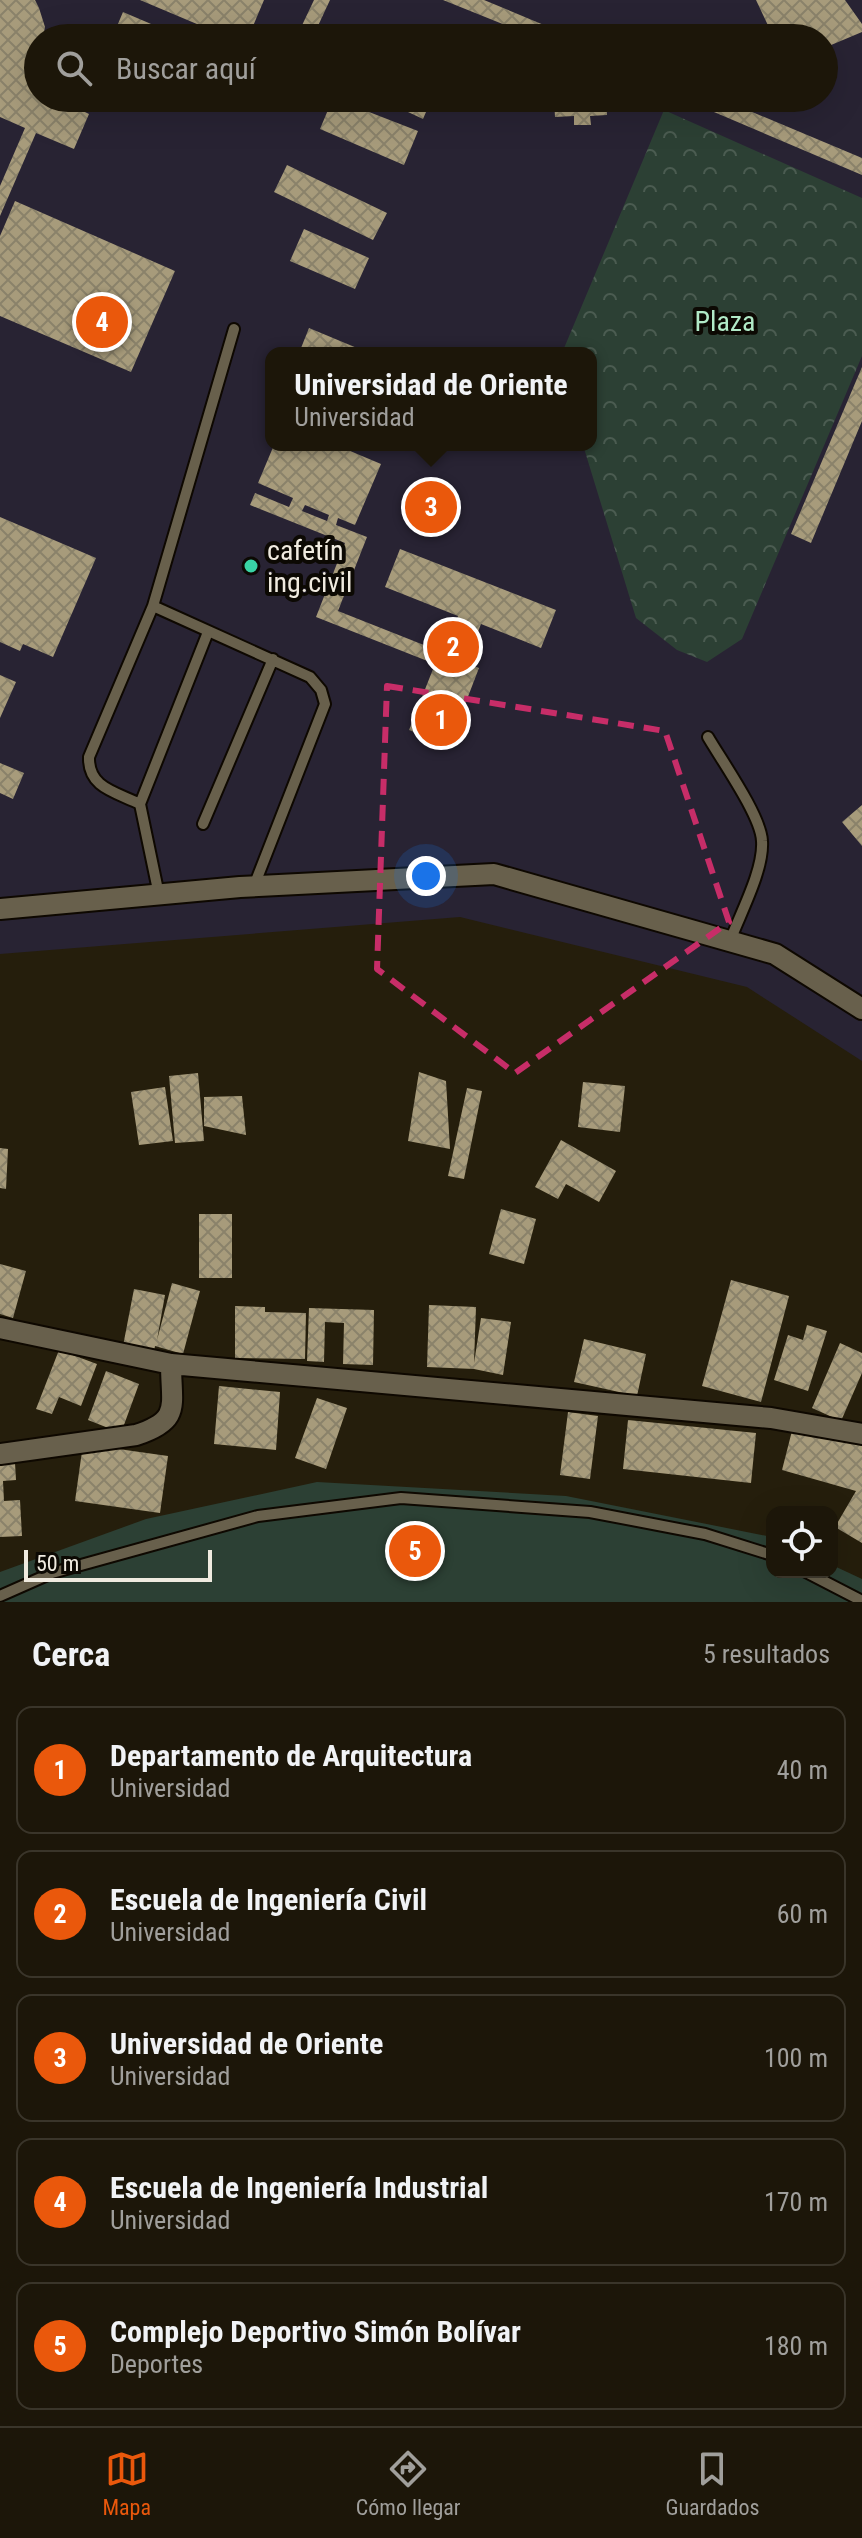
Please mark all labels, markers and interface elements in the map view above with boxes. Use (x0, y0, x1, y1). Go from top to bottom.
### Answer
search box (24, 24, 838, 112)
icon: search (52, 46, 96, 90)
text: Buscar aquí (116, 51, 256, 86)
pin: 4 (76, 292, 128, 352)
park label: Plaza (694, 305, 756, 338)
popup (265, 347, 597, 451)
text: Universidad de Oriente (294, 367, 568, 402)
text: Universidad (294, 402, 415, 432)
pin: 3 (405, 477, 457, 537)
place label: cafetín ing.civil (267, 534, 352, 599)
marker: cafetín ing.civil (242, 557, 260, 575)
pin: 2 (427, 617, 479, 677)
pin: 1 (415, 690, 467, 750)
your location (406, 856, 446, 896)
map controls (766, 1506, 838, 1578)
button: locate (766, 1506, 838, 1578)
pin: 5 (389, 1521, 441, 1581)
scale bar (24, 1546, 212, 1582)
text: 50 m (36, 1551, 79, 1576)
text: Cerca (32, 1634, 110, 1674)
text: 5 resultados (703, 1639, 830, 1669)
text: Departamento de Arquitectura (110, 1738, 472, 1773)
text: 1 (53, 1755, 67, 1785)
text: 40 m (777, 1755, 828, 1785)
text: Universidad (110, 1773, 230, 1803)
text: Escuela de Ingeniería Civil (110, 1882, 427, 1917)
text: 2 (53, 1899, 67, 1929)
text: 60 m (777, 1899, 828, 1929)
text: Universidad (110, 1917, 230, 1947)
text: Universidad de Oriente (110, 2026, 383, 2061)
text: 3 (53, 2043, 67, 2073)
text: 100 m (764, 2043, 828, 2073)
text: Universidad (110, 2061, 230, 2091)
text: Escuela de Ingeniería Industrial (110, 2170, 488, 2205)
text: 4 (53, 2187, 67, 2217)
text: 170 m (764, 2187, 828, 2217)
text: Universidad (110, 2205, 230, 2235)
text: Complejo Deportivo Simón Bolívar (110, 2314, 521, 2349)
text: 5 (53, 2331, 67, 2361)
text: 180 m (764, 2331, 828, 2361)
text: Deportes (110, 2349, 203, 2379)
tab: Mapa (102, 2447, 151, 2520)
tab: Cómo llegar (356, 2447, 461, 2520)
tab: Guardados (665, 2447, 760, 2520)

